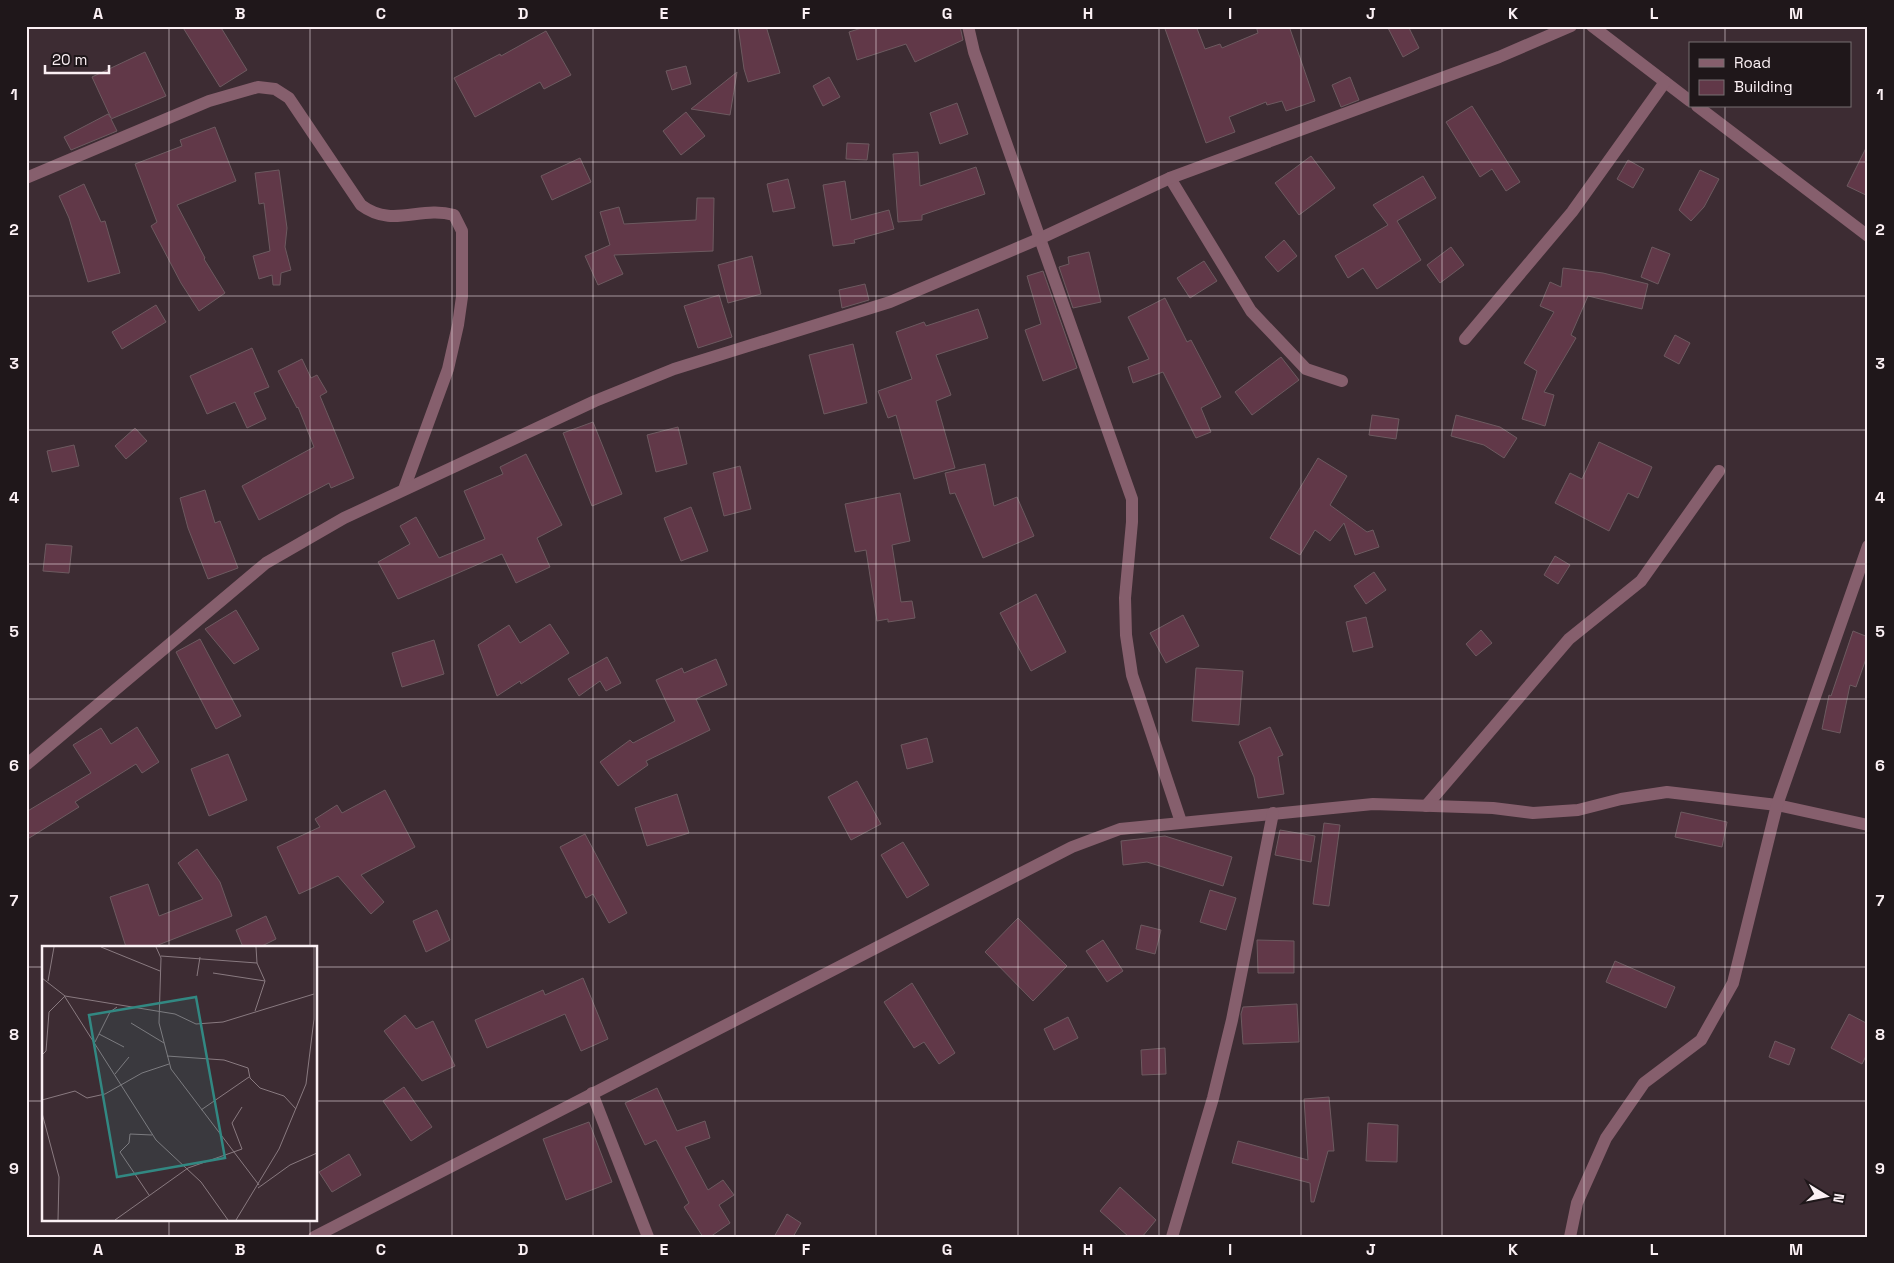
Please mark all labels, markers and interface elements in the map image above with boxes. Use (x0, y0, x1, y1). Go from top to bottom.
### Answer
text: A (93, 3, 103, 24)
text: B (235, 3, 245, 24)
text: C (376, 3, 386, 24)
text: D (518, 3, 528, 24)
text: E (660, 3, 669, 24)
text: F (802, 3, 811, 24)
text: G (942, 3, 952, 24)
text: H (1083, 3, 1093, 24)
text: I (1228, 3, 1232, 24)
text: J (1366, 3, 1376, 24)
text: K (1508, 3, 1518, 24)
text: L (1650, 3, 1659, 24)
text: M (1789, 3, 1803, 24)
scale bar (45, 42, 109, 74)
legend (1689, 42, 1852, 108)
text: 20 m (52, 50, 87, 69)
text: Road (1734, 53, 1771, 72)
text: Building (1734, 77, 1793, 96)
text: 1 (10, 84, 18, 105)
text: 1 (1876, 84, 1884, 105)
text: 2 (9, 219, 19, 240)
text: 2 (1875, 219, 1885, 240)
text: 3 (9, 353, 19, 374)
text: 3 (1875, 353, 1885, 374)
text: 4 (9, 487, 19, 508)
text: 4 (1875, 487, 1885, 508)
text: 5 (9, 621, 19, 642)
text: 5 (1875, 621, 1885, 642)
text: 6 (9, 755, 19, 776)
text: 6 (1875, 755, 1885, 776)
text: 7 (10, 890, 19, 911)
text: 7 (1876, 890, 1885, 911)
inset map (42, 946, 318, 1220)
text: 8 (9, 1024, 19, 1045)
text: 8 (1875, 1024, 1885, 1045)
text: 9 (9, 1158, 19, 1179)
text: 9 (1875, 1158, 1885, 1179)
north arrow (1802, 1170, 1852, 1220)
text: N (1829, 1192, 1848, 1204)
text: A (93, 1239, 103, 1260)
text: B (235, 1239, 245, 1260)
text: C (376, 1239, 386, 1260)
text: D (518, 1239, 528, 1260)
text: E (660, 1239, 669, 1260)
text: F (802, 1239, 811, 1260)
text: G (942, 1239, 952, 1260)
text: H (1083, 1239, 1093, 1260)
text: I (1228, 1239, 1232, 1260)
text: J (1366, 1239, 1376, 1260)
text: K (1508, 1239, 1518, 1260)
text: L (1650, 1239, 1659, 1260)
text: M (1789, 1239, 1803, 1260)

